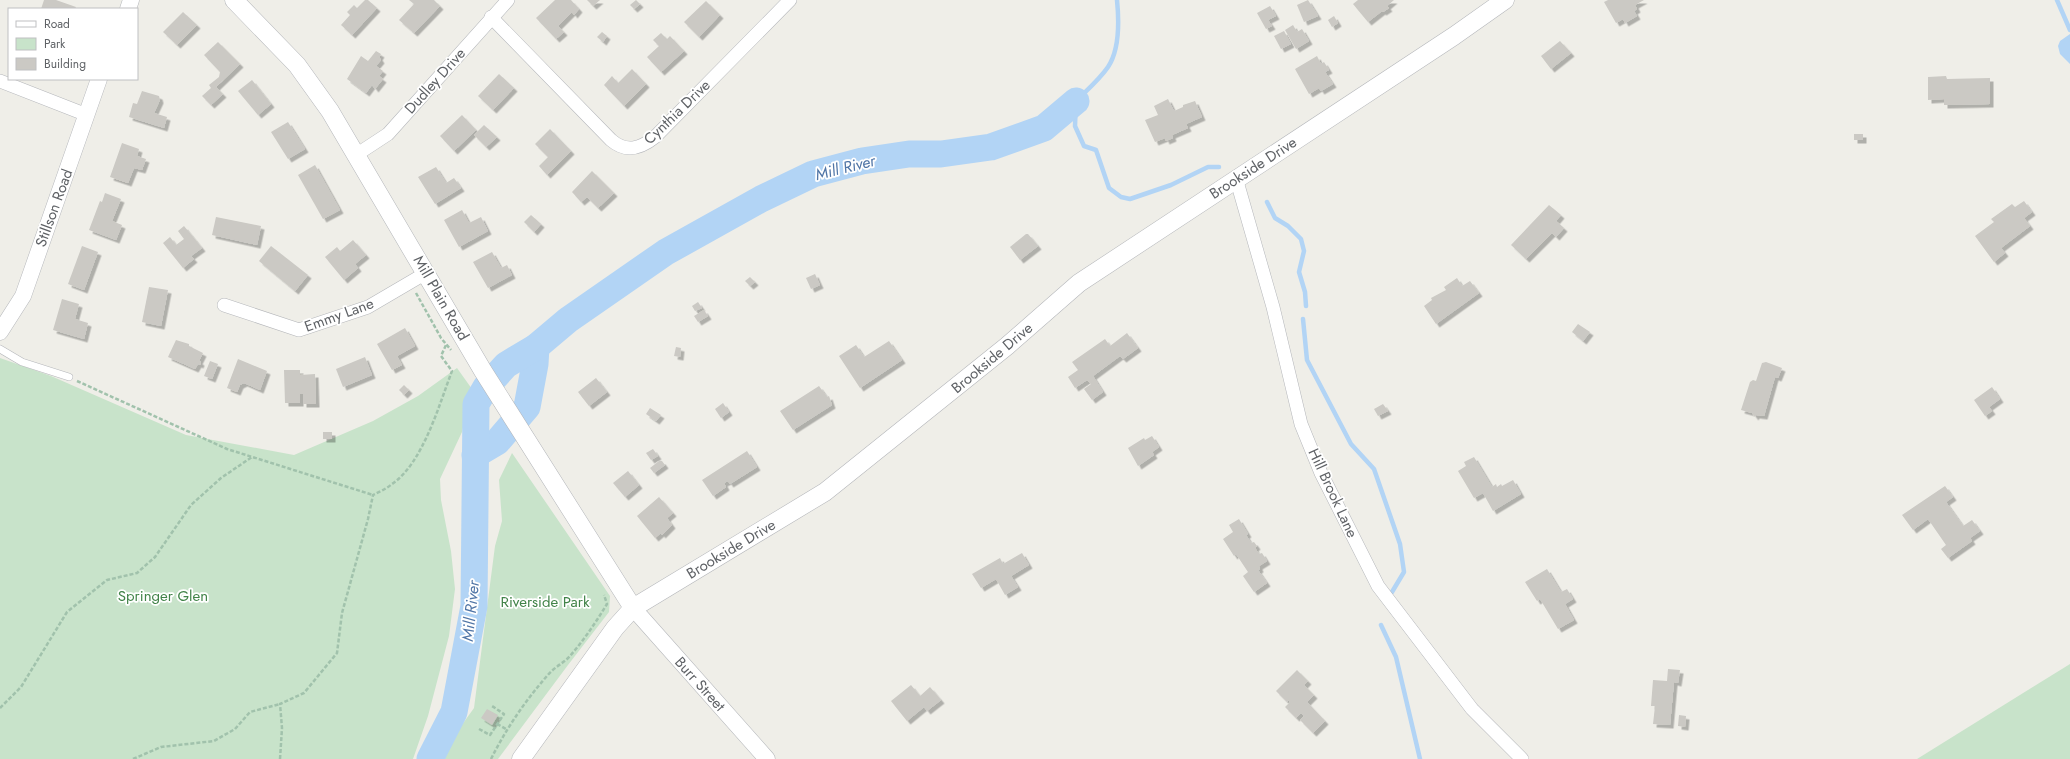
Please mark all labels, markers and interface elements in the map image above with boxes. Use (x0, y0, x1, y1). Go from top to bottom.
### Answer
legend (8, 8, 138, 80)
text: Road (44, 15, 70, 33)
text: Park (44, 35, 66, 53)
street label: Dudley Drive (399, 43, 471, 119)
text: Building (44, 55, 86, 73)
street label: Cynthia Drive (639, 74, 715, 150)
street label: Brookside Drive (1205, 131, 1301, 205)
water label: Mill River (813, 149, 879, 186)
street label: Stillson Road (30, 166, 78, 250)
street label: Mill Plain Road (408, 251, 474, 345)
street label: Emmy Lane (301, 292, 377, 338)
street label: Brookside Drive (946, 317, 1038, 399)
street label: Hill Brook Lane (1303, 445, 1363, 542)
street label: Brookside Drive (682, 514, 780, 584)
water label: Mill River (456, 578, 485, 643)
park label: Springer Glen (118, 585, 208, 607)
park label: Riverside Park (501, 591, 590, 613)
street label: Burr Street (669, 652, 731, 716)

